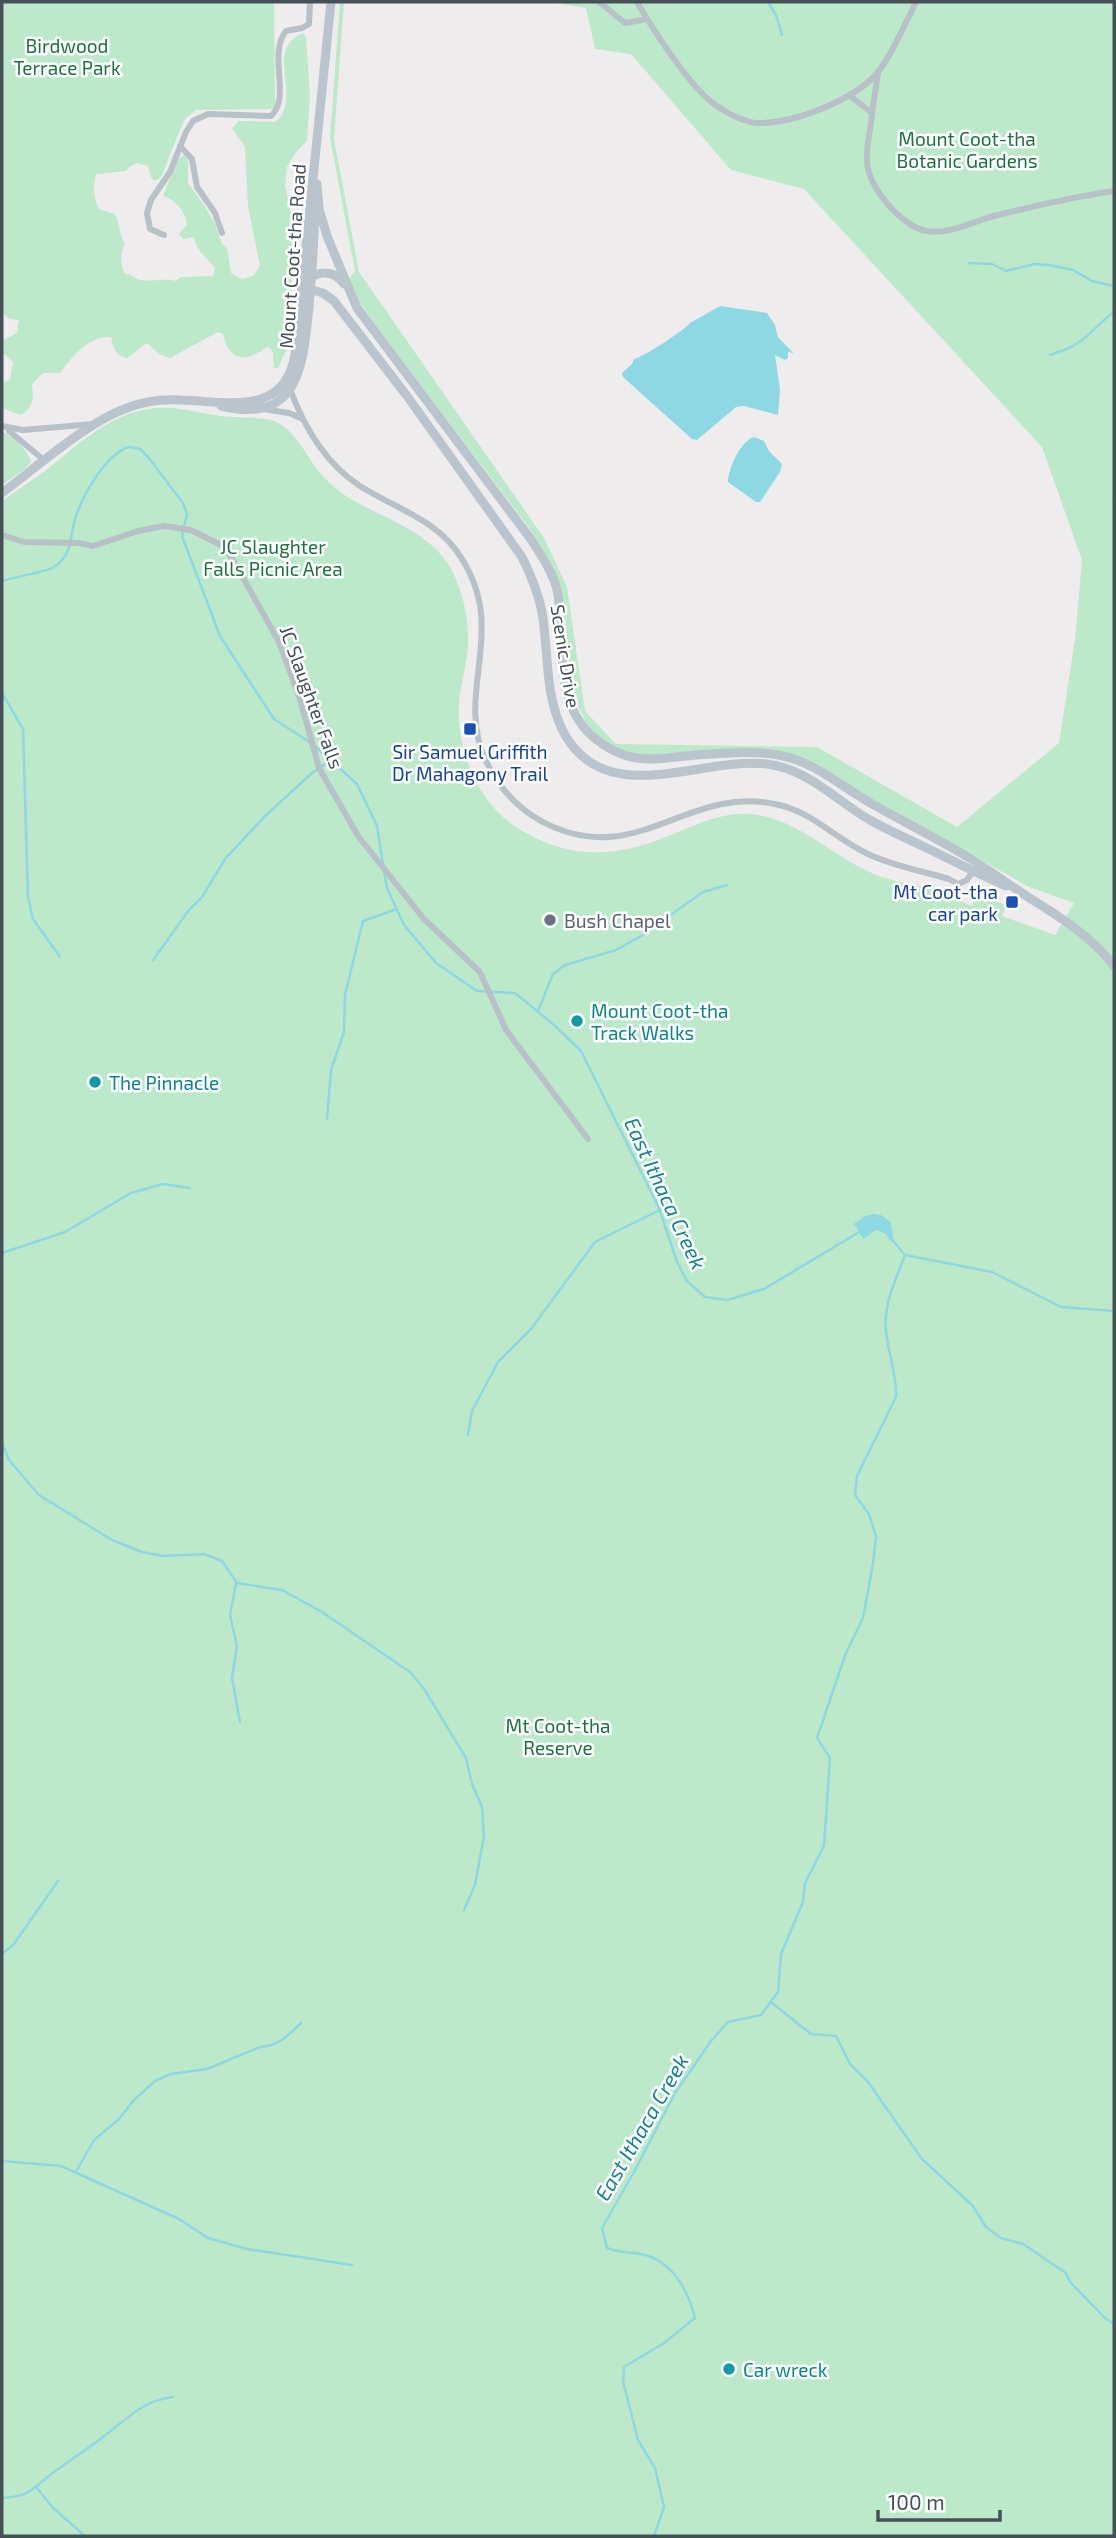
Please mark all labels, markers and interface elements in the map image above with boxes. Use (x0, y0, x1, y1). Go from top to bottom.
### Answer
park label: Birdwood Terrace Park (13, 34, 121, 79)
park label: Mount Coot-tha Botanic Gardens (896, 127, 1038, 172)
street label: Mount Coot-tha Road (274, 163, 310, 349)
park label: JC Slaughter Falls Picnic Area (203, 535, 343, 580)
street label: Scenic Drive (546, 603, 586, 709)
street label: JC Slaughter Falls (275, 622, 349, 772)
marker: Sir Samuel Griffith Dr Mahagony Trail (462, 721, 478, 737)
place label: Sir Samuel Griffith Dr Mahagony Trail (392, 740, 548, 785)
place label: Mt Coot-tha car park (893, 880, 998, 925)
marker: Mt Coot-tha car park (1004, 894, 1020, 910)
place label: Bush Chapel (564, 909, 671, 932)
marker: Bush Chapel (542, 912, 558, 928)
place label: Mount Coot-tha Track Walks (591, 999, 728, 1044)
marker: Mount Coot-tha Track Walks (569, 1013, 585, 1029)
place label: The Pinnacle (109, 1071, 219, 1094)
marker: The Pinnacle (87, 1074, 103, 1090)
water label: East Ithaca Creek (620, 1113, 712, 1273)
park label: Mt Coot-tha Reserve (506, 1714, 610, 1759)
water label: East Ithaca Creek (589, 2049, 693, 2205)
place label: Car wreck (743, 2358, 828, 2381)
marker: Car wreck (721, 2361, 737, 2377)
scale bar (878, 2478, 1000, 2522)
text: 100 m (888, 2489, 945, 2514)

